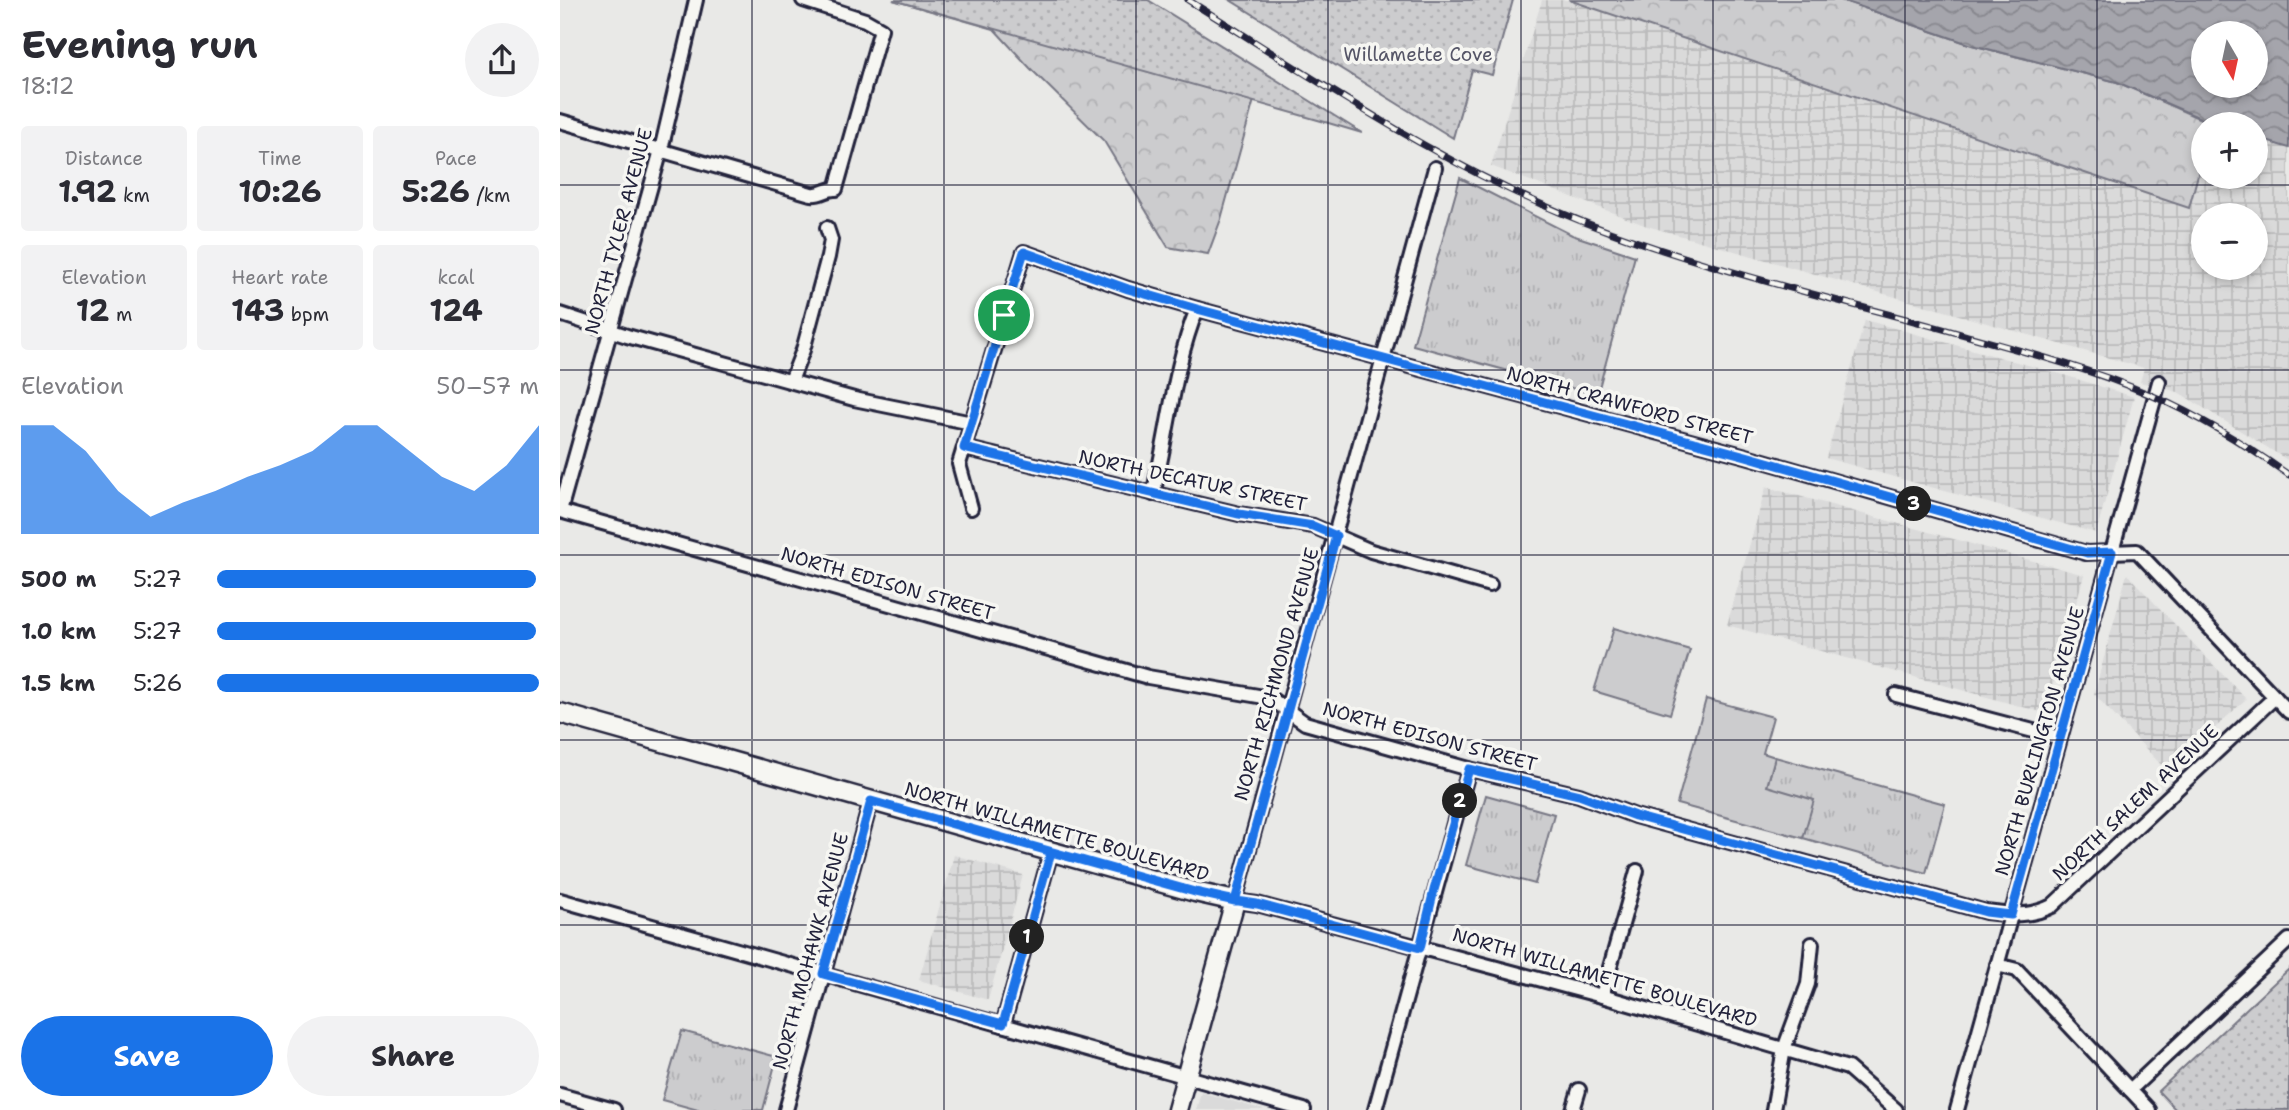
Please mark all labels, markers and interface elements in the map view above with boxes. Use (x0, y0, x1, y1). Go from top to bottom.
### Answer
text: Evening run (21, 19, 258, 70)
north arrow (2191, 21, 2268, 98)
map controls (2191, 21, 2268, 280)
button: share (465, 23, 539, 97)
park label: Willamette Cove (1343, 42, 1493, 67)
text: 18:12 (21, 71, 75, 101)
button: + (2191, 112, 2268, 189)
street label: NORTH TYLER AVENUE (579, 125, 658, 337)
text: Distance (65, 146, 143, 171)
text: Time (258, 146, 302, 171)
text: Pace (435, 146, 477, 171)
text: 1.92 (58, 171, 117, 212)
text: 10:26 (238, 171, 322, 212)
text: 5:26 (402, 171, 470, 212)
text: km (117, 183, 150, 208)
text: /km (470, 183, 510, 208)
button: − (2191, 203, 2268, 280)
text: Elevation (61, 265, 147, 290)
text: Heart rate (232, 265, 328, 290)
text: kcal (438, 265, 474, 290)
pin (974, 285, 1034, 345)
text: 12 (76, 290, 109, 331)
text: 143 (231, 290, 284, 331)
text: 124 (429, 290, 483, 331)
icon: arrive (985, 296, 1023, 334)
text: m (109, 302, 132, 327)
text: bpm (284, 302, 329, 327)
street label: NORTH CRAWFORD STREET (1504, 361, 1756, 451)
text: Elevation (21, 371, 124, 401)
text: 50–57 m (436, 371, 539, 401)
street label: NORTH DECATUR STREET (1076, 444, 1310, 517)
pin: 3 (1896, 486, 1932, 522)
text: 3 (1907, 491, 1920, 516)
street label: NORTH EDISON STREET (778, 541, 998, 626)
street label: NORTH RICHMOND AVENUE (1228, 545, 1325, 804)
text: 500 m (21, 564, 96, 594)
text: 5:27 (133, 564, 182, 594)
street label: NORTH BURLINGTON AVENUE (1989, 604, 2090, 879)
text: 1.0 km (21, 616, 96, 646)
text: 5:27 (133, 616, 182, 646)
text: 1.5 km (21, 668, 95, 698)
text: 5:26 (133, 668, 183, 698)
street label: NORTH EDISON STREET (1320, 696, 1540, 777)
street label: NORTH SALEM AVENUE (2047, 719, 2224, 886)
street label: NORTH WILLAMETTE BOULEVARD (902, 776, 1212, 887)
pin: 2 (1443, 784, 1478, 818)
text: 2 (1453, 788, 1466, 813)
street label: NORTH MOHAWK AVENUE (767, 830, 854, 1072)
pin: 1 (1009, 920, 1044, 954)
street label: NORTH WILLAMETTE BOULEVARD (1450, 922, 1760, 1033)
text: 1 (1022, 924, 1031, 949)
button: Save (21, 1016, 273, 1096)
button: Share (287, 1016, 539, 1096)

